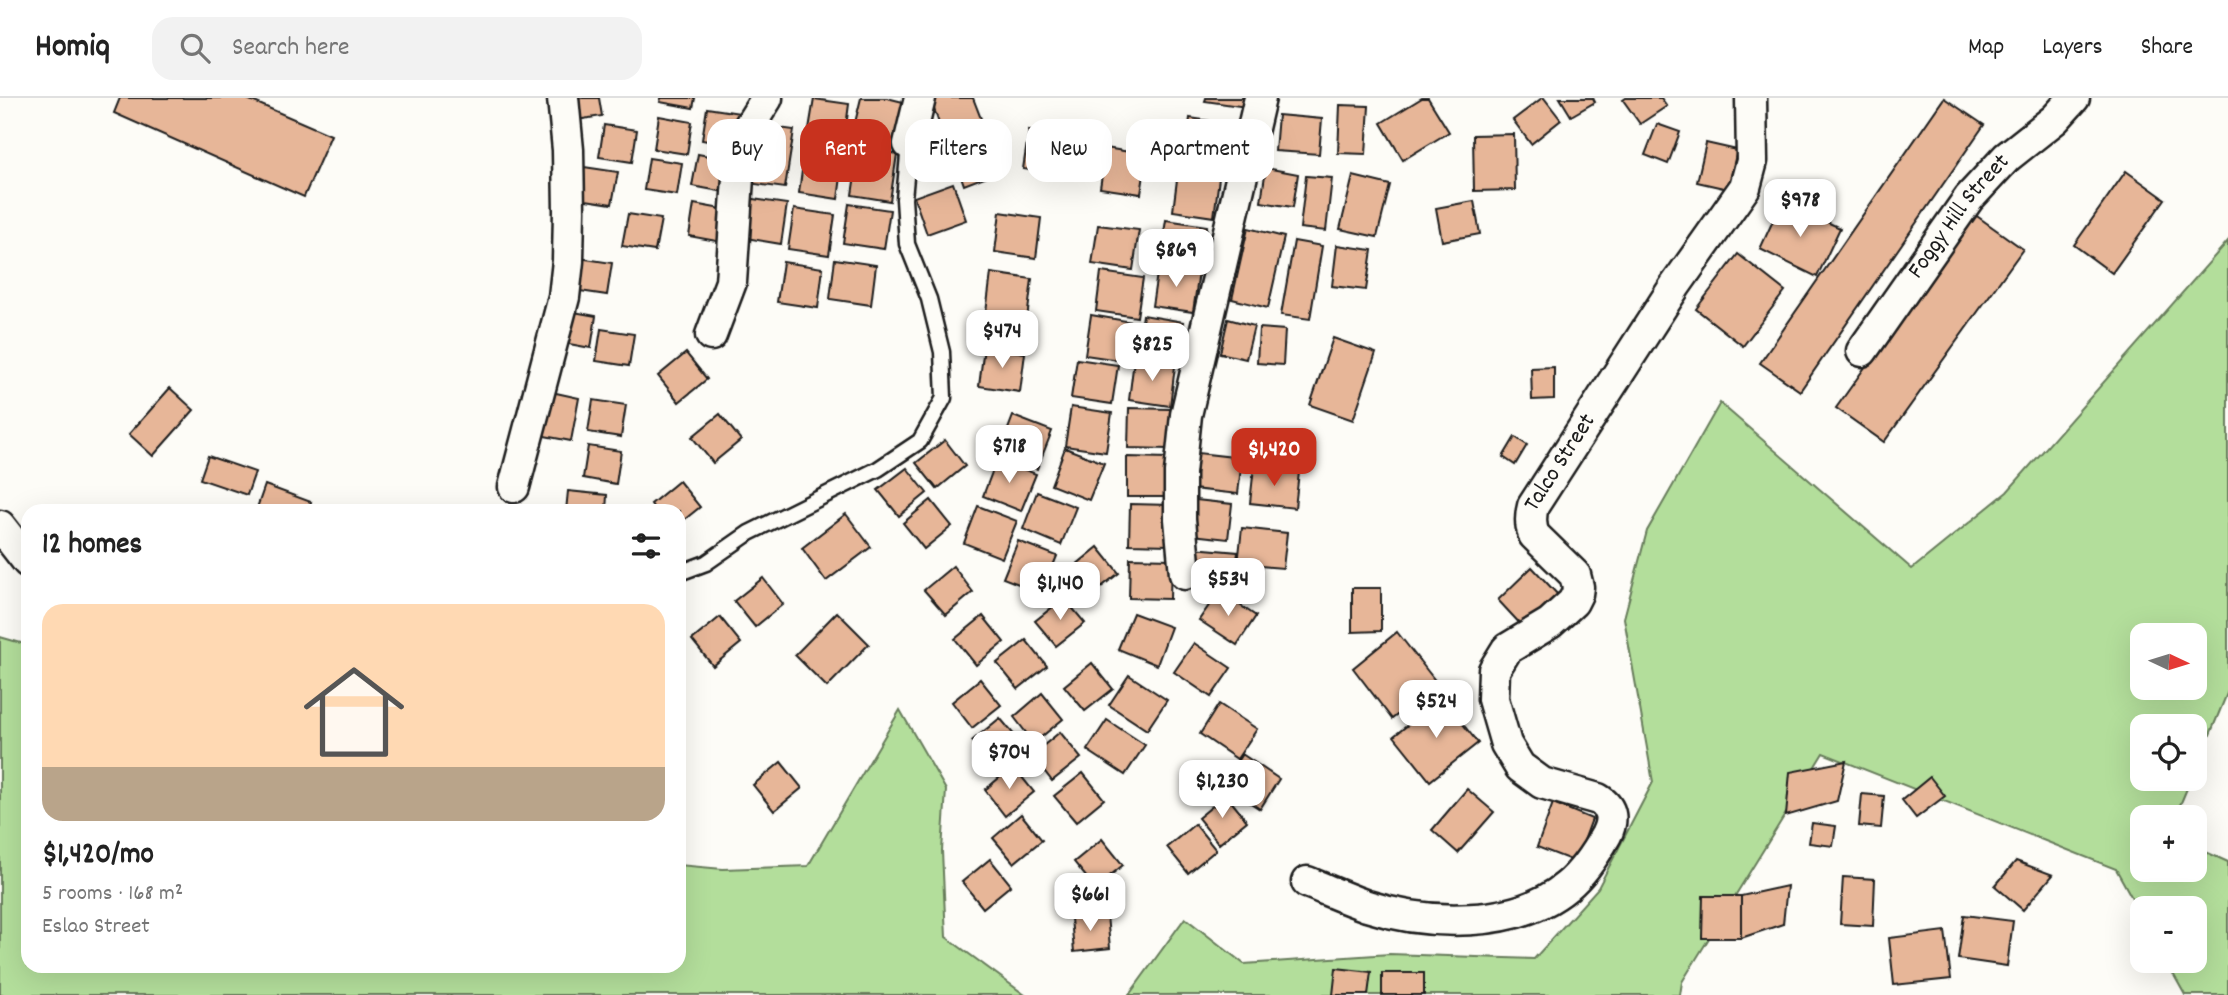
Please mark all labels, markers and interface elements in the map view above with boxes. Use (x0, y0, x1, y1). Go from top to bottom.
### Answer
search box (152, 17, 642, 80)
text: Homiq (35, 25, 110, 72)
icon: search (176, 29, 214, 67)
text: Search here (232, 30, 349, 67)
text: Map (1968, 31, 2004, 65)
text: Layers (2042, 31, 2103, 65)
text: Share (2141, 31, 2193, 65)
chip: Buy (707, 119, 786, 182)
chip: Rent (800, 119, 891, 182)
chip: Filters (905, 119, 1012, 182)
chip: New (1026, 119, 1112, 182)
chip: Apartment (1126, 119, 1274, 182)
street label: Foggy Hill Street (1900, 147, 2018, 286)
pin: $978 (1759, 180, 1841, 239)
text: $978 (1780, 185, 1820, 218)
pin: $869 (1135, 230, 1217, 289)
text: $869 (1155, 235, 1197, 268)
pin: $474 (961, 310, 1043, 370)
text: $474 (982, 316, 1022, 349)
pin: $825 (1111, 324, 1193, 383)
text: $825 (1131, 329, 1173, 362)
street label: Talco Street (1516, 407, 1605, 519)
pin: $718 (968, 426, 1050, 485)
pin: $1,420 (1217, 428, 1331, 488)
text: $718 (992, 431, 1026, 464)
text: $1,420 (1247, 434, 1301, 467)
text: 12 homes (42, 525, 142, 568)
icon: filters (627, 527, 665, 565)
pin: $534 (1187, 559, 1269, 618)
pin: $1,140 (1003, 562, 1117, 622)
text: $534 (1207, 564, 1249, 597)
text: $1,140 (1036, 568, 1084, 601)
north arrow (2130, 623, 2207, 700)
map controls (2130, 623, 2207, 973)
icon: home (291, 649, 417, 775)
pin: $524 (1395, 680, 1477, 740)
text: $524 (1415, 686, 1457, 719)
button: locate (2130, 714, 2207, 791)
pin: $704 (968, 732, 1050, 791)
text: $704 (988, 737, 1030, 770)
pin: $1,230 (1165, 760, 1279, 820)
text: $1,230 (1195, 766, 1249, 799)
button: + (2130, 805, 2207, 882)
text: $1,420/mo (42, 835, 154, 878)
pin: $661 (1049, 874, 1131, 933)
text: 5 rooms · 168 m² (42, 878, 183, 911)
text: $661 (1070, 879, 1110, 912)
button: − (2130, 896, 2207, 973)
text: Eslao Street (42, 911, 150, 944)

